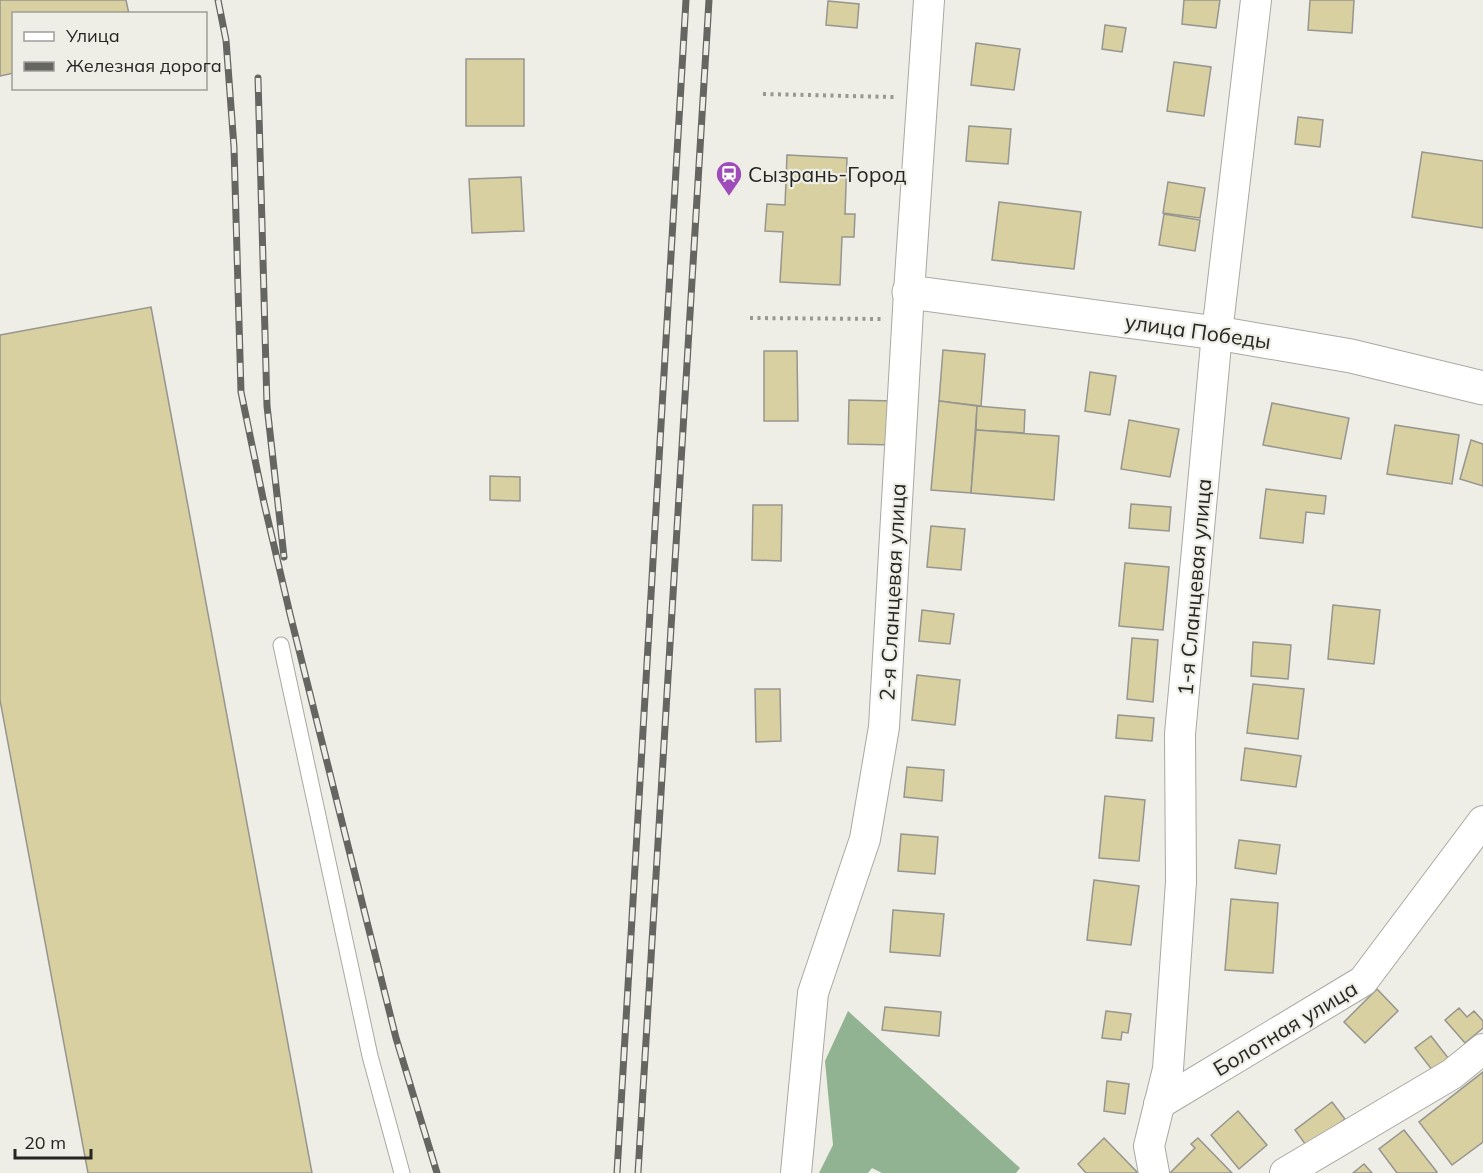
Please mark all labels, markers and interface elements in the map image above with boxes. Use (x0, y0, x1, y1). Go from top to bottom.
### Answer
legend (12, 12, 207, 90)
text: Улица (65, 24, 120, 47)
text: Железная дорога (66, 54, 222, 77)
station icon: Сызрань-Город (714, 159, 744, 197)
place label: Сызрань-Город (748, 161, 907, 187)
street label: улица Победы (1123, 308, 1273, 354)
street label: 1-я Сланцевая улица (1172, 477, 1216, 697)
street label: 2-я Сланцевая улица (873, 483, 911, 701)
street label: Болотная улица (1208, 975, 1362, 1081)
scale bar (15, 1122, 92, 1160)
text: 20 m (24, 1131, 66, 1154)

